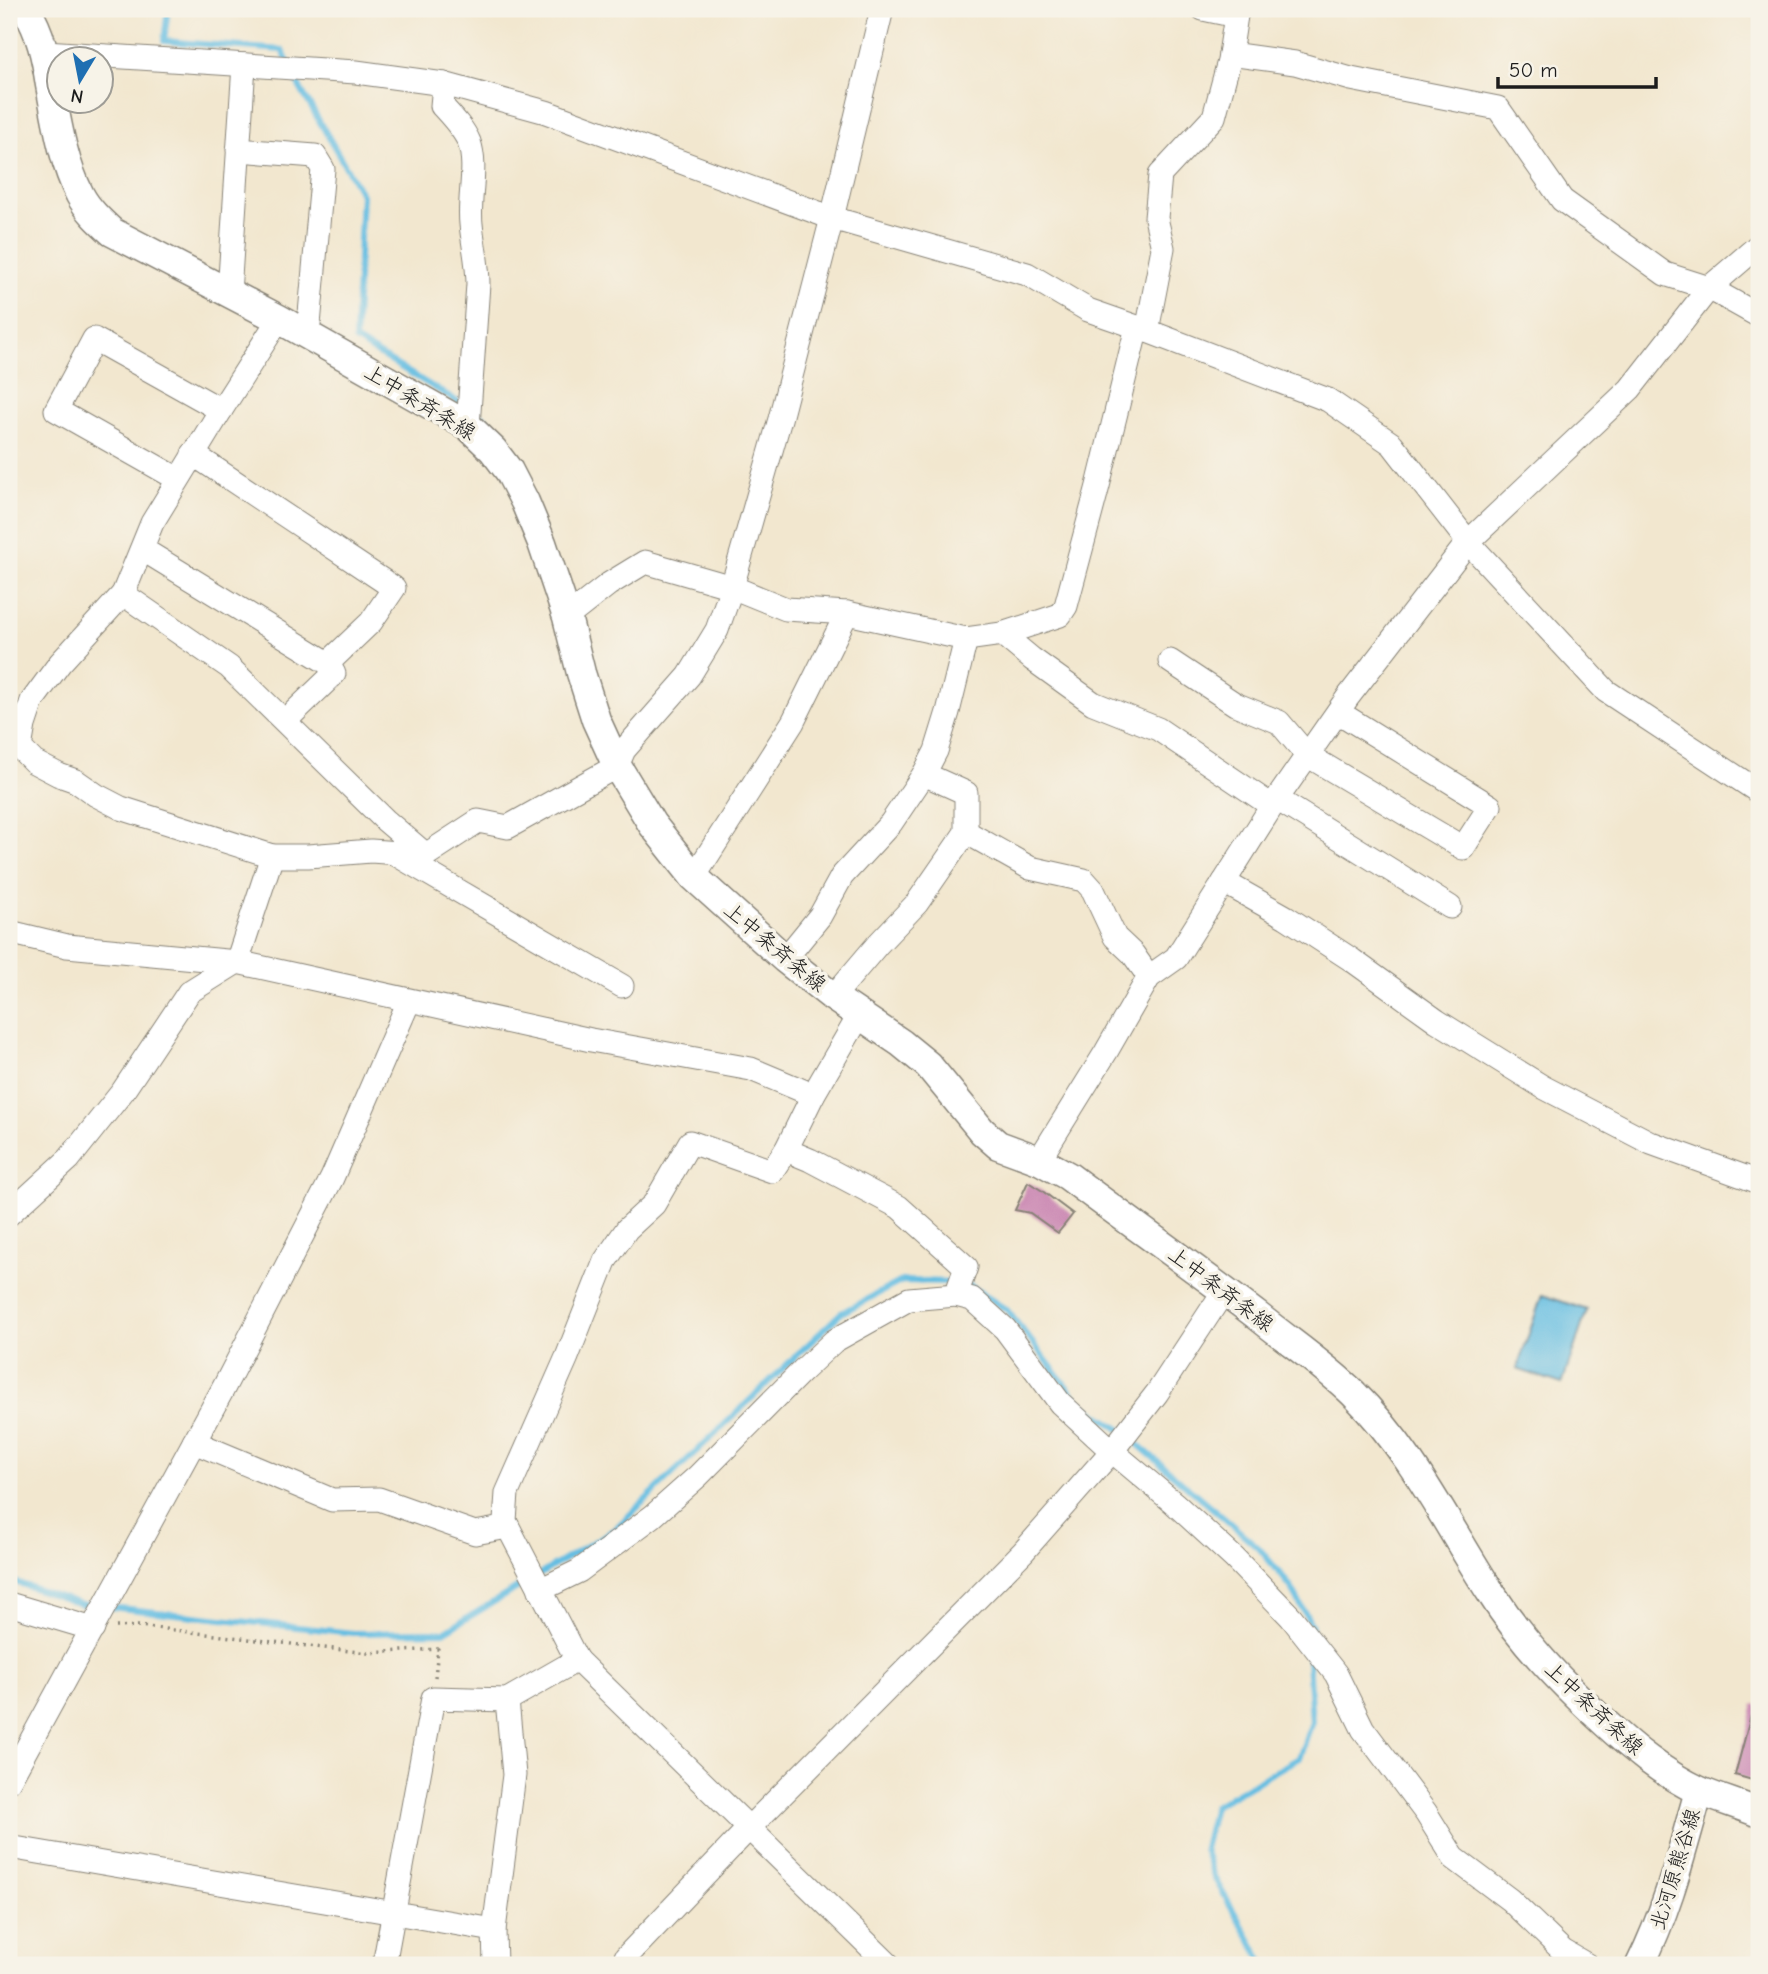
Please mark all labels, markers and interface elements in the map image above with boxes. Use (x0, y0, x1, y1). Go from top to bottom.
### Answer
north arrow (46, 46, 116, 116)
scale bar (1498, 46, 1656, 90)
text: 50 m (1509, 58, 1558, 82)
text: N (69, 84, 85, 108)
street label: 上中条斉条線 (360, 359, 480, 445)
street label: 上中条斉条線 (719, 897, 831, 997)
street label: 上中条斉条線 (1163, 1242, 1279, 1336)
street label: 上中条斉条線 (1540, 1656, 1648, 1760)
street label: 北河原熊谷線 (1645, 1805, 1705, 1933)

